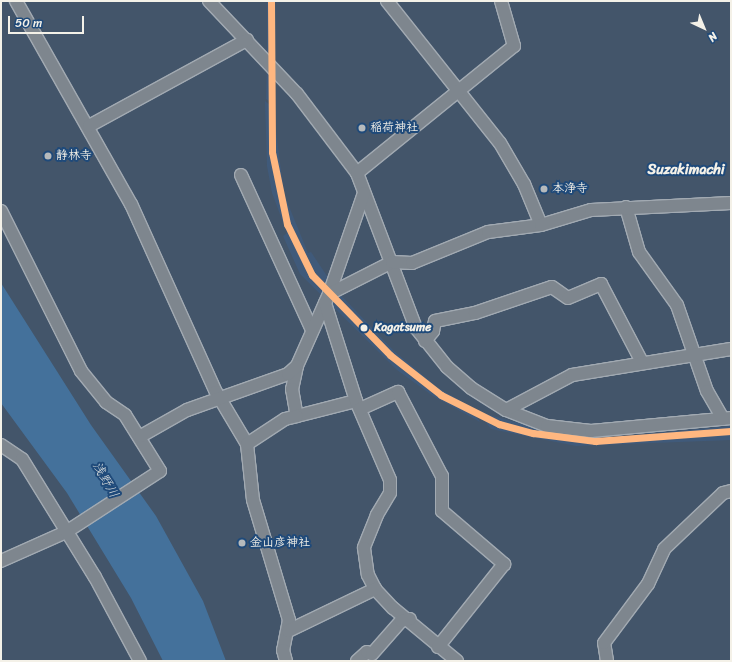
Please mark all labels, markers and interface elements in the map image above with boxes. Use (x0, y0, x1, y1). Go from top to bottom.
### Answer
scale bar (10, 8, 86, 34)
north arrow (684, 8, 724, 48)
text: 50 m (15, 12, 42, 34)
text: N (703, 28, 722, 46)
place label: 稲荷神社 (370, 121, 418, 135)
marker: 稲荷神社 (357, 123, 367, 133)
place label: 静林寺 (56, 149, 92, 163)
marker: 静林寺 (43, 151, 53, 161)
district label: Suzakimachi (647, 162, 725, 178)
place label: 本浄寺 (552, 182, 588, 196)
marker: 本浄寺 (539, 184, 549, 194)
marker: Kagatsume (357, 321, 371, 335)
place label: Kagatsume (374, 321, 431, 335)
water label: 浅野川 (88, 459, 122, 501)
place label: 金山彦神社 (250, 536, 310, 550)
marker: 金山彦神社 (237, 538, 247, 548)

